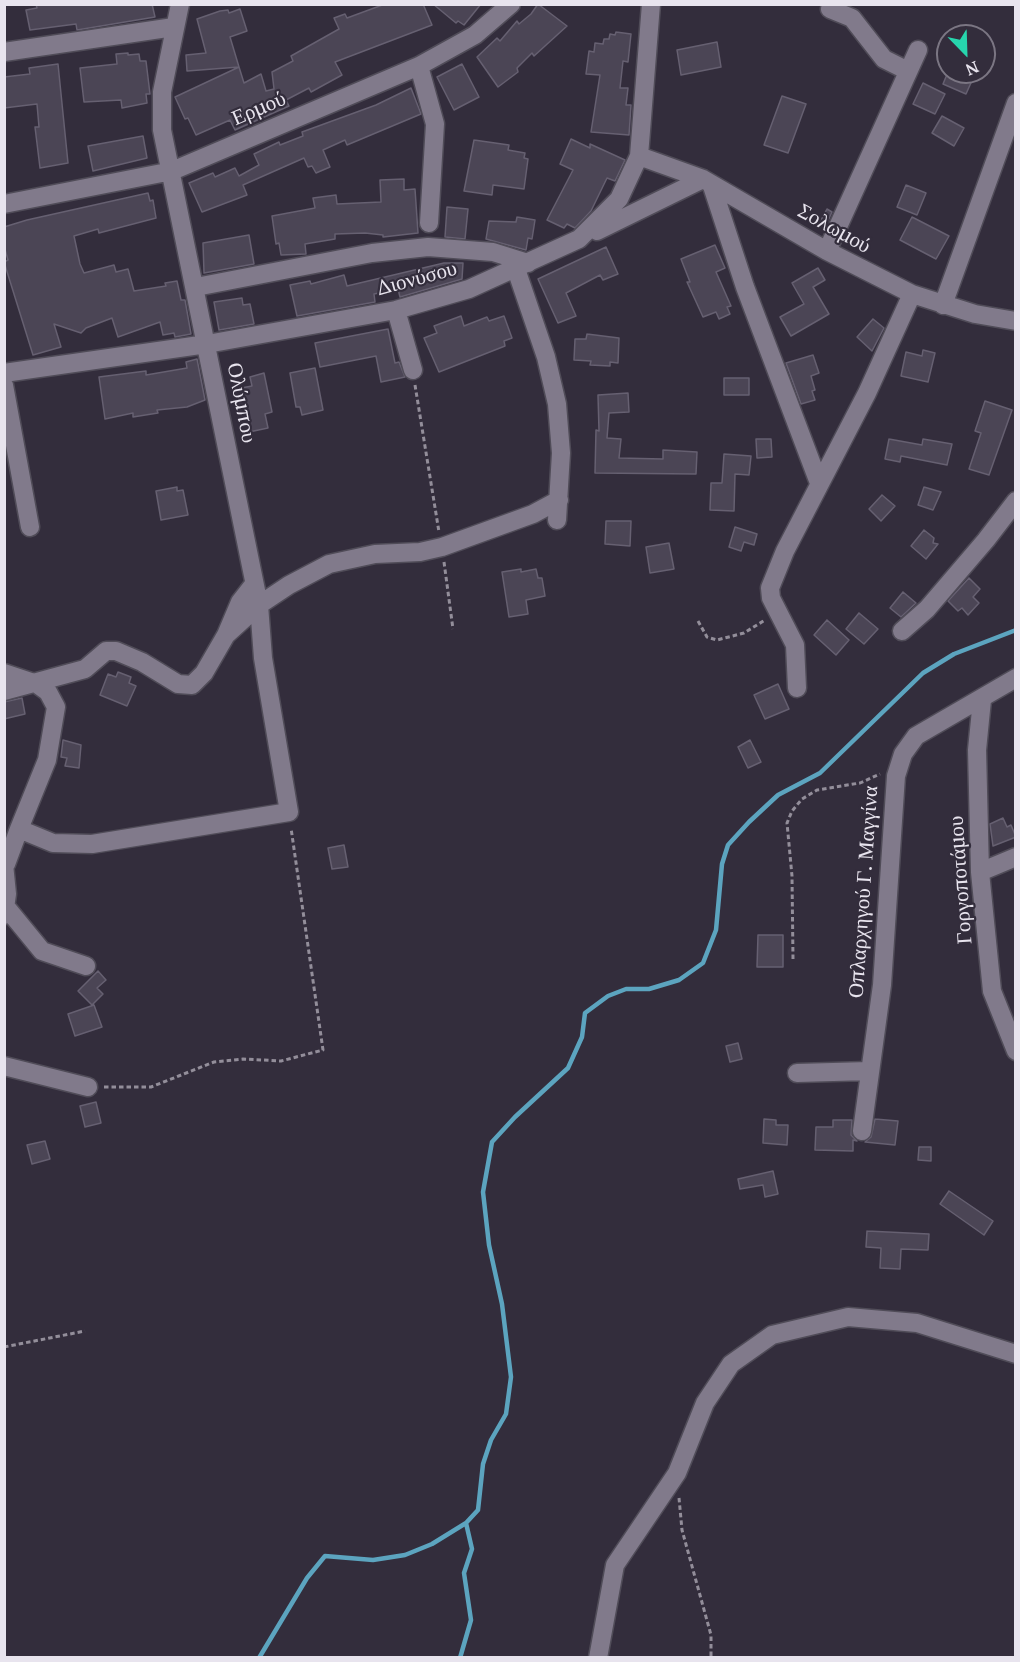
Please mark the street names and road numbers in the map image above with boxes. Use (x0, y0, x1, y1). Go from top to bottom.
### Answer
street label: Ερμού (228, 86, 290, 132)
street label: Σολωμού (793, 199, 875, 259)
street label: Διονύσου (374, 256, 460, 302)
street label: Ολύμπου (221, 361, 261, 445)
street label: Οπλαρχηγού Γ. Μαγγίνα (844, 785, 884, 999)
street label: Γοργοποτάμου (944, 815, 978, 945)

